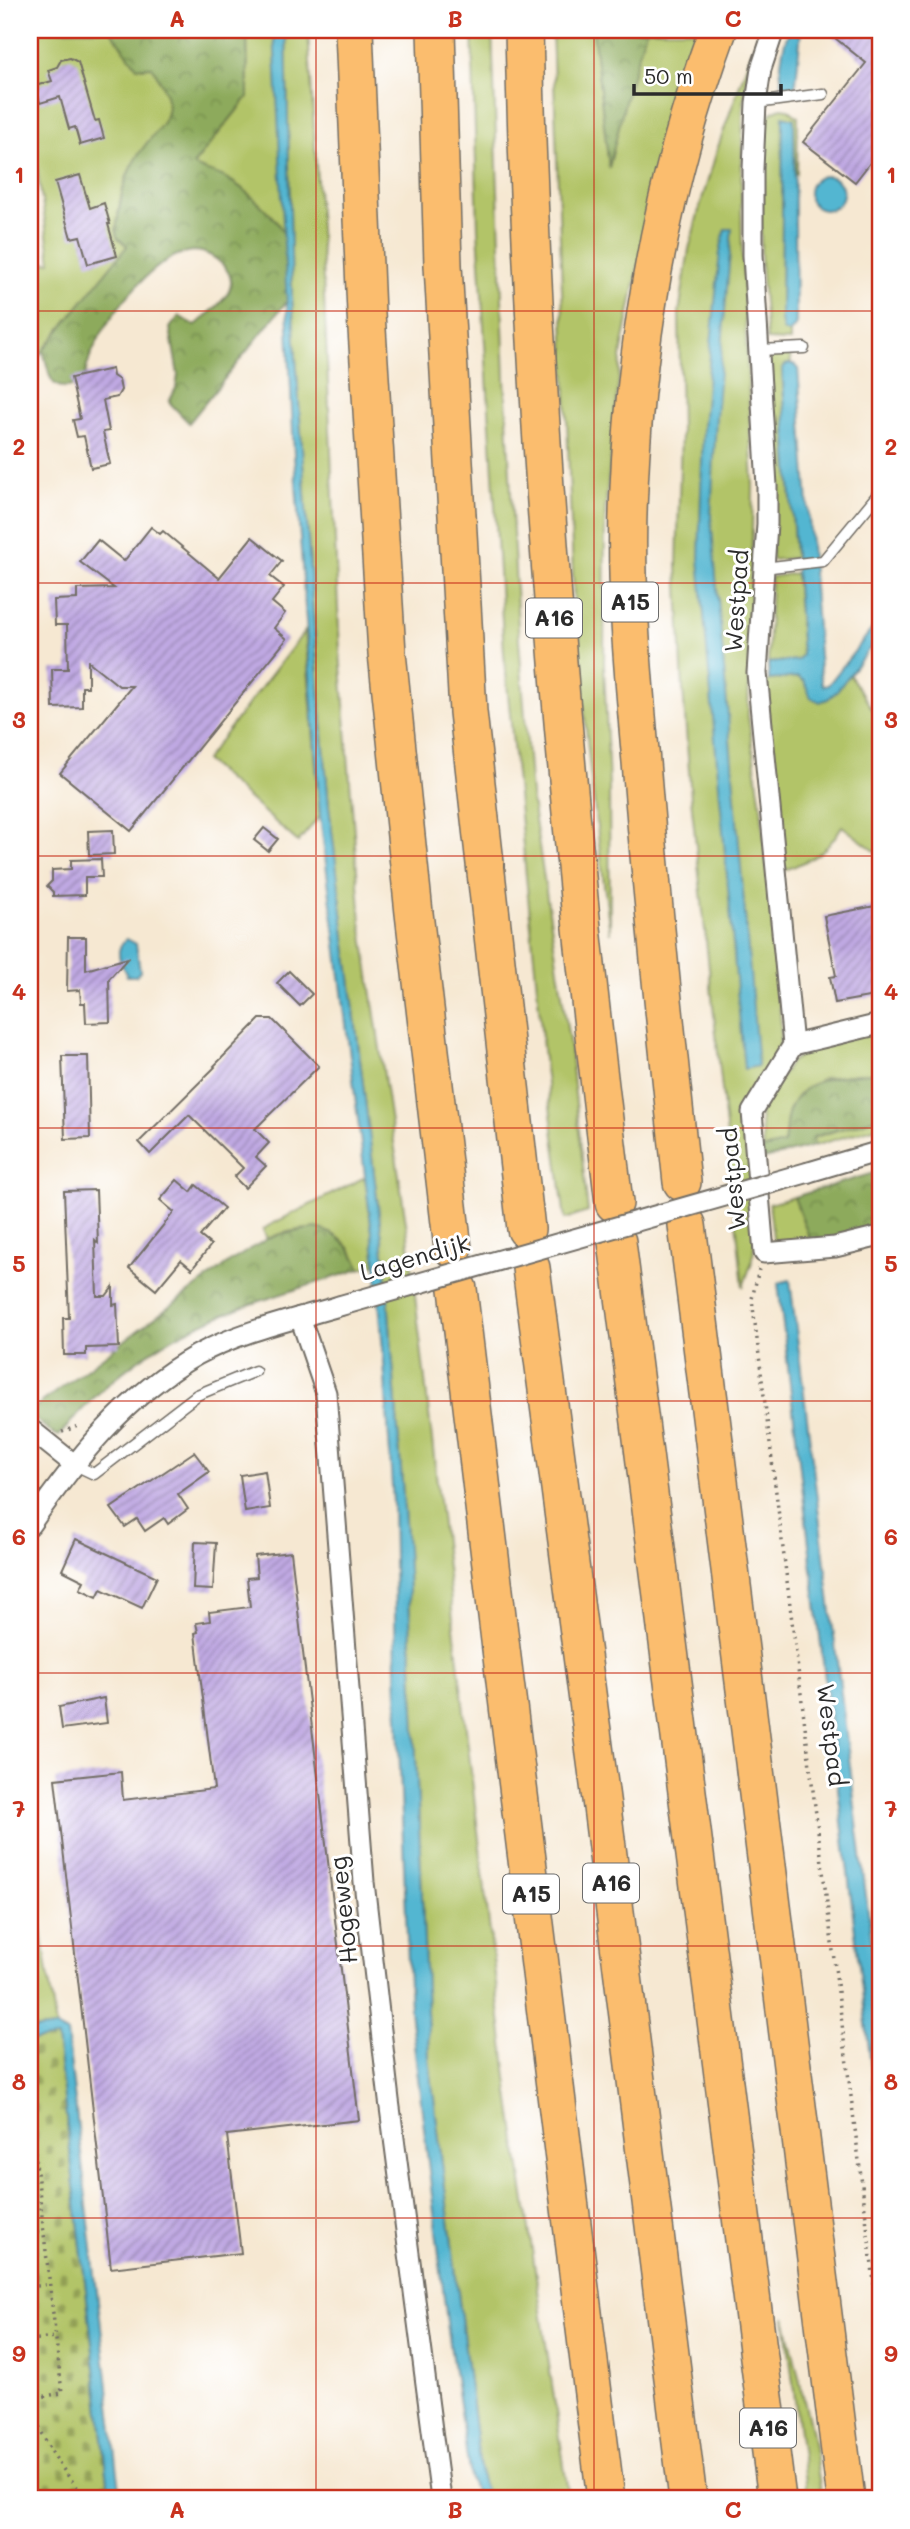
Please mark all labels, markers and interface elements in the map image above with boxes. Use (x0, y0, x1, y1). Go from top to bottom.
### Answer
text: A (169, 3, 185, 33)
text: B (447, 3, 463, 33)
text: C (724, 3, 742, 33)
scale bar (634, 52, 780, 96)
text: 50 m (644, 62, 693, 89)
text: 1 (14, 159, 24, 189)
text: 1 (886, 159, 896, 189)
text: 2 (13, 431, 25, 461)
text: 2 (885, 431, 897, 461)
street label: Westpad (716, 548, 755, 653)
road number: A15 (602, 582, 658, 622)
road number: A16 (526, 598, 582, 638)
text: 3 (12, 704, 26, 734)
text: 3 (884, 704, 898, 734)
text: 4 (12, 976, 26, 1006)
text: 4 (884, 976, 898, 1006)
street label: Westpad (712, 1126, 751, 1232)
street label: Lagendijk (356, 1226, 473, 1287)
text: 5 (12, 1248, 26, 1278)
text: 5 (884, 1248, 898, 1278)
text: 6 (12, 1521, 26, 1551)
text: 6 (884, 1521, 898, 1551)
street label: Westpad (811, 1682, 854, 1788)
text: 7 (13, 1793, 26, 1823)
text: 7 (885, 1793, 898, 1823)
street label: Hogeweg (321, 1855, 364, 1965)
road number: A16 (583, 1864, 639, 1902)
road number: A15 (503, 1874, 559, 1913)
text: 8 (12, 2066, 26, 2096)
text: 8 (884, 2066, 898, 2096)
text: 9 (12, 2338, 26, 2368)
text: 9 (884, 2338, 898, 2368)
road number: A16 (740, 2408, 796, 2448)
text: A (169, 2494, 185, 2524)
text: B (447, 2494, 463, 2524)
text: C (724, 2494, 742, 2524)

